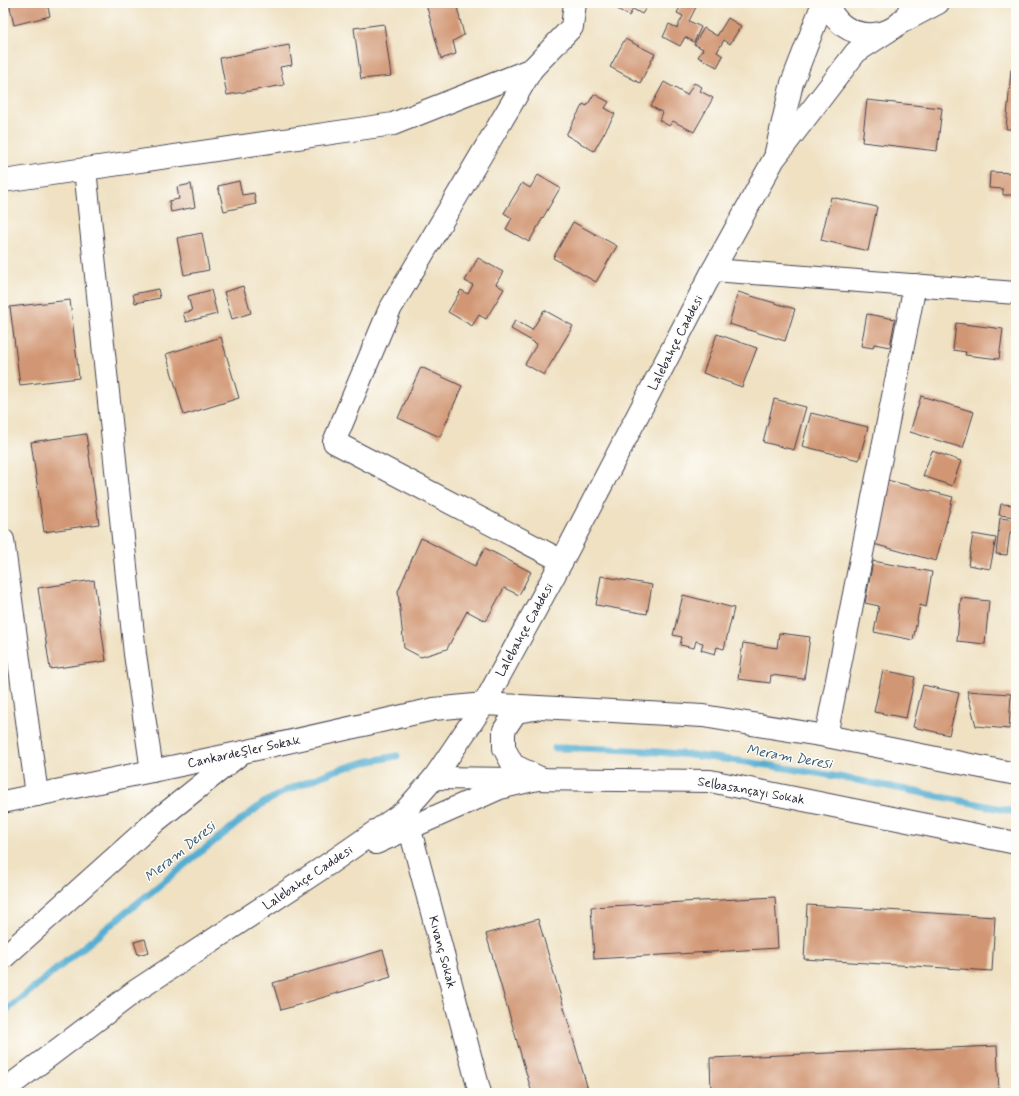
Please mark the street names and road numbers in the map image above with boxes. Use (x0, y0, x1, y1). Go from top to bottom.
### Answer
street label: Lalebahçe Caddesi (645, 292, 707, 393)
street label: Lalebahçe Caddesi (492, 580, 558, 680)
street label: Cankardeşler Sokak (186, 732, 303, 772)
street label: Selbasançayı Sokak (696, 773, 806, 809)
street label: Lalebahçe Caddesi (260, 842, 356, 914)
street label: Kıvanç Sokak (424, 914, 460, 991)

